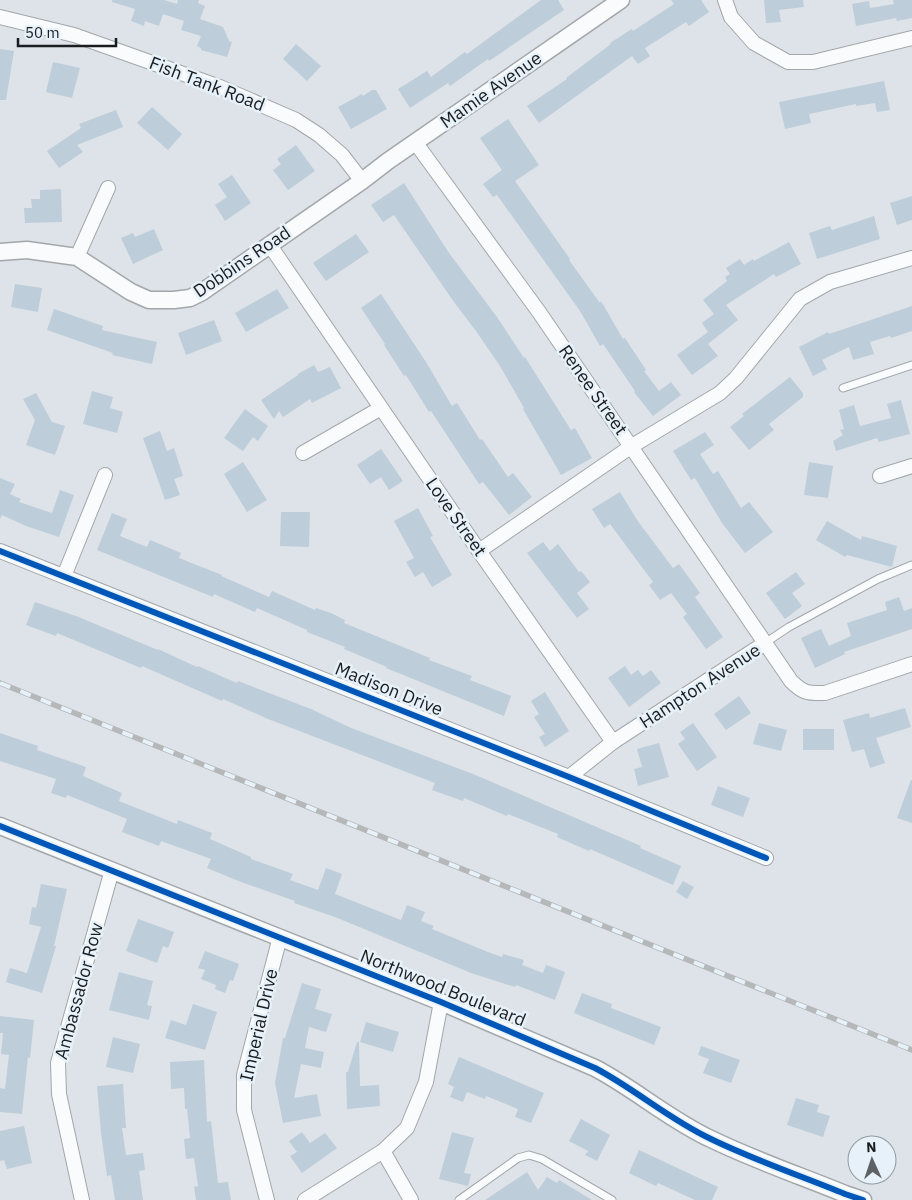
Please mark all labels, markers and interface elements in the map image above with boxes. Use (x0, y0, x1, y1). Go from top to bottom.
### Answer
scale bar (18, 15, 115, 47)
text: 50 m (25, 23, 60, 42)
street label: Mamie Avenue (436, 46, 546, 133)
street label: Fish Tank Road (146, 51, 268, 116)
street label: Dobbins Road (189, 221, 295, 302)
street label: Renee Street (554, 340, 633, 439)
street label: Love Street (421, 473, 492, 561)
street label: Hampton Avenue (635, 638, 764, 733)
street label: Madison Drive (332, 656, 447, 721)
street label: Ambassador Row (49, 920, 108, 1062)
street label: Northwood Boulevard (357, 944, 529, 1031)
street label: Imperial Drive (234, 966, 283, 1083)
north arrow (847, 1135, 897, 1185)
text: N (866, 1138, 877, 1156)

